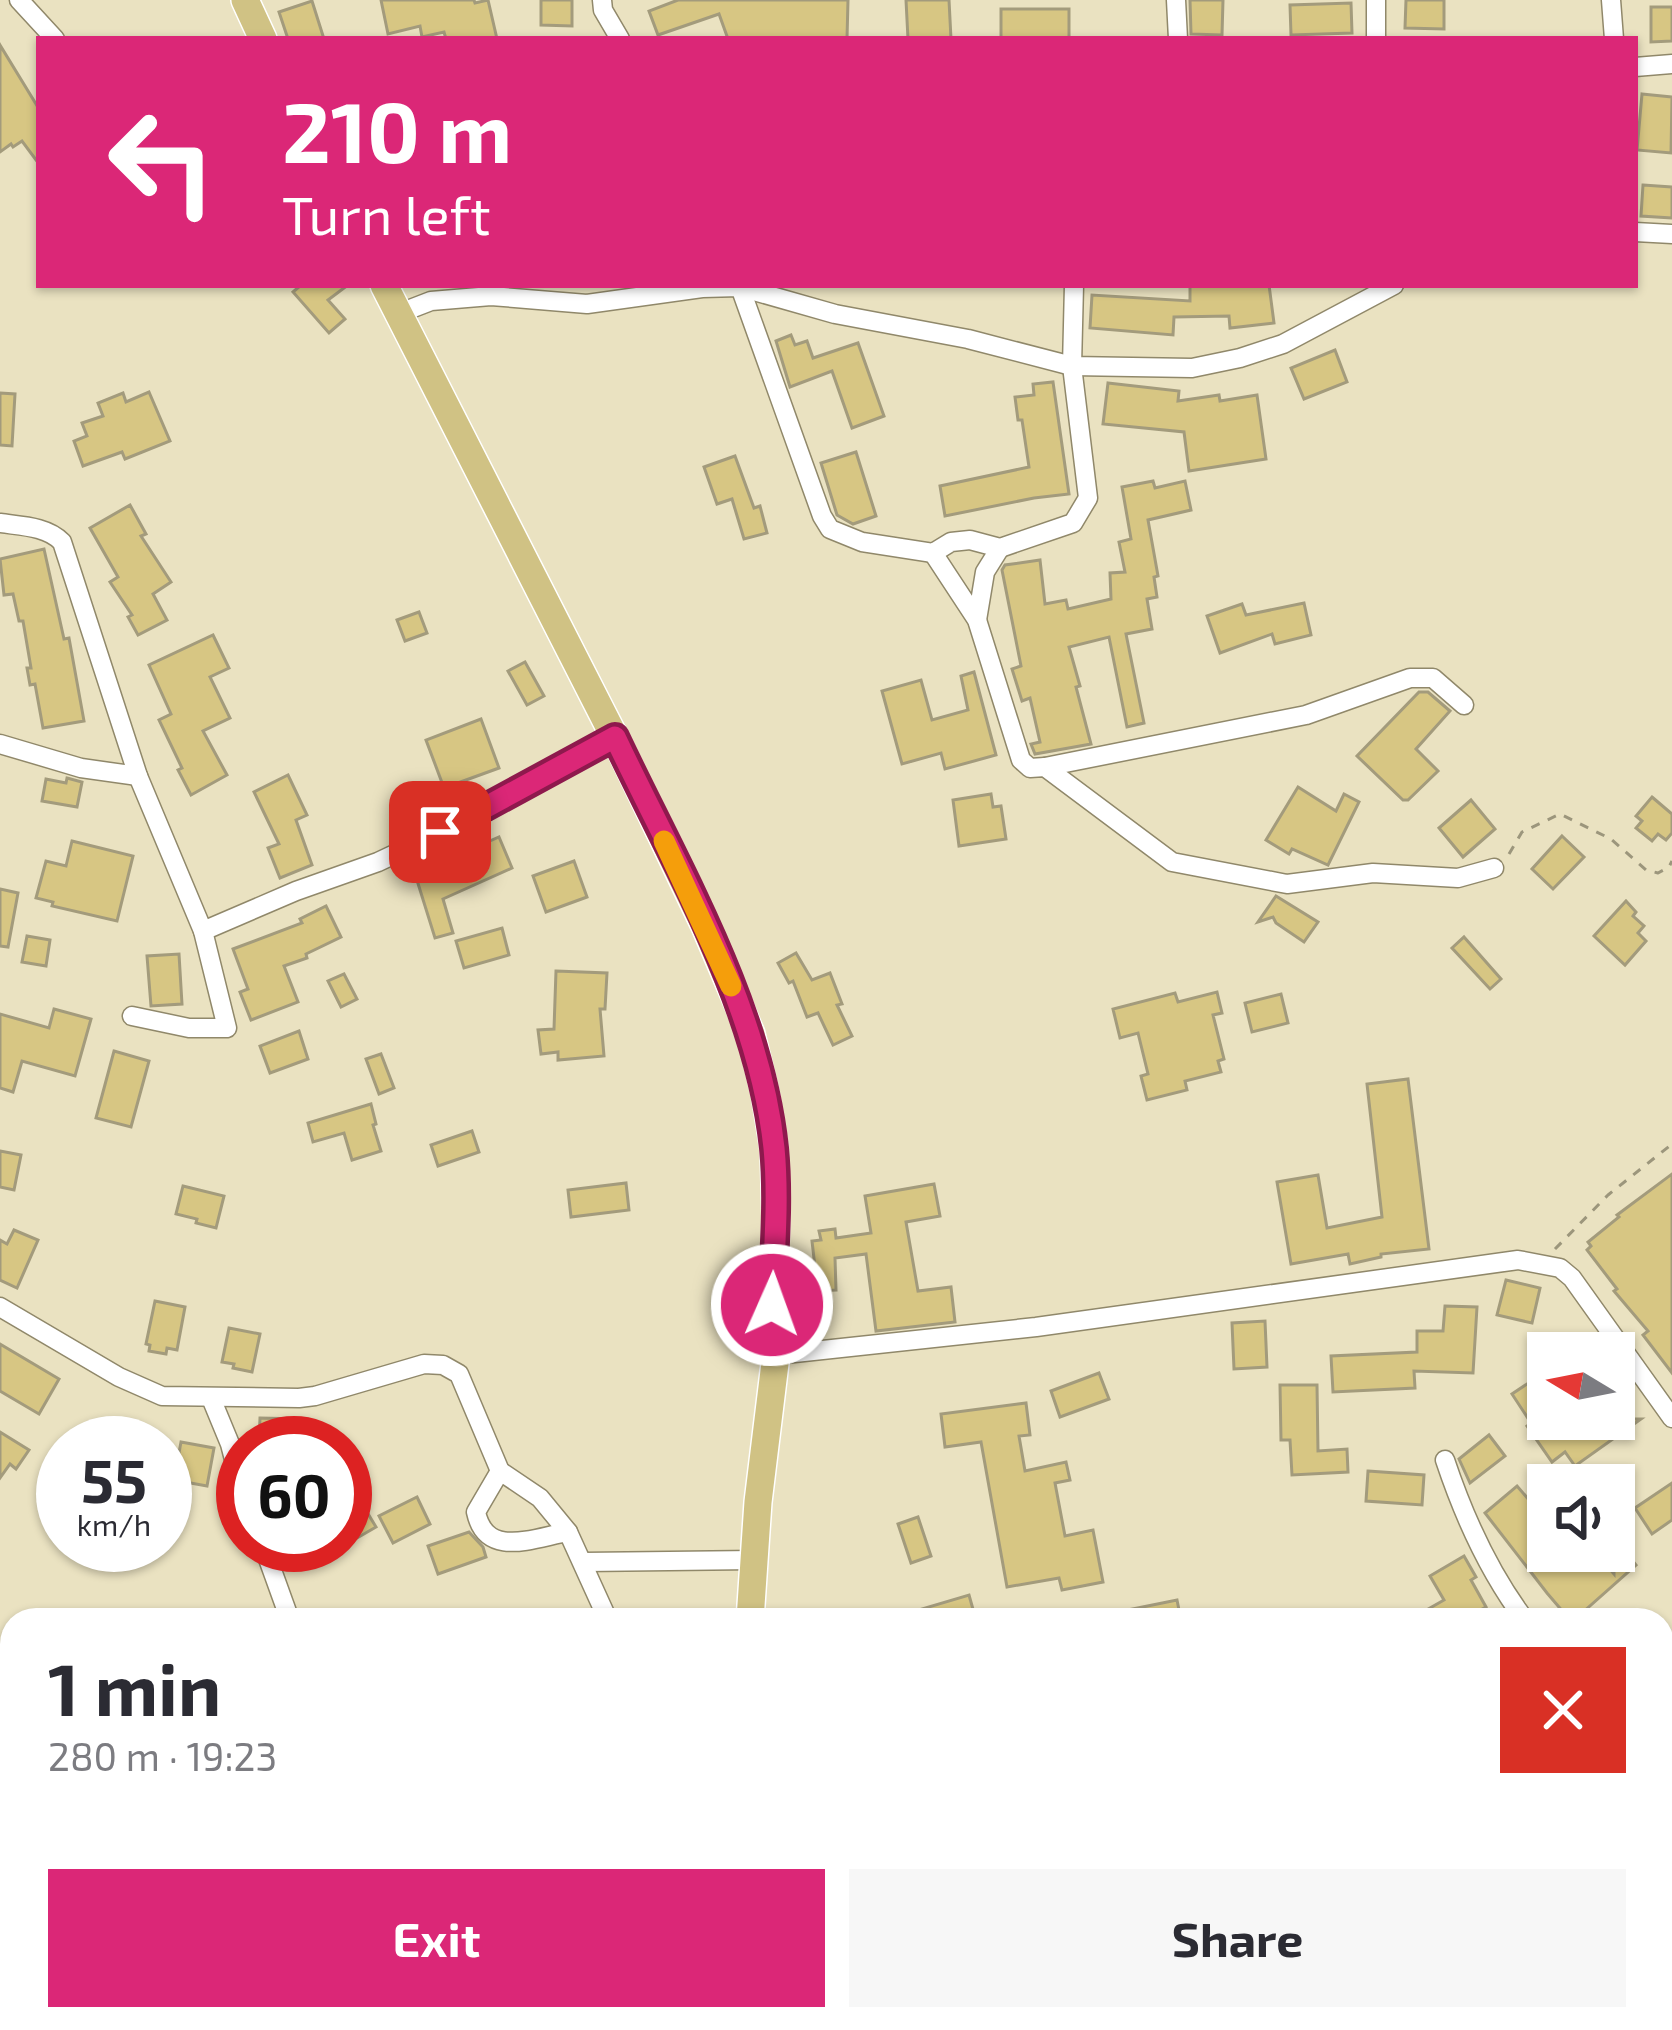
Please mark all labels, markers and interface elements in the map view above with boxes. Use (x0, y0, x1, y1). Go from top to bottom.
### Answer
text: 210 m (282, 79, 512, 180)
icon: left (84, 84, 240, 240)
text: Turn left (282, 181, 491, 246)
pin (389, 781, 491, 883)
icon: arrive (407, 799, 473, 865)
position arrow (709, 1242, 835, 1368)
north arrow (1527, 1332, 1635, 1440)
map controls (1527, 1332, 1635, 1572)
speed limit sign: 60 (216, 1416, 372, 1572)
text: 55 (81, 1443, 147, 1515)
button: sound (1527, 1464, 1635, 1572)
text: km/h (77, 1506, 151, 1542)
text: 1 min (48, 1644, 221, 1730)
button: close (1500, 1647, 1626, 1773)
text: 280 m · 19:23 (48, 1732, 277, 1779)
button: Exit (48, 1869, 825, 2007)
button: Share (849, 1869, 1626, 2007)

